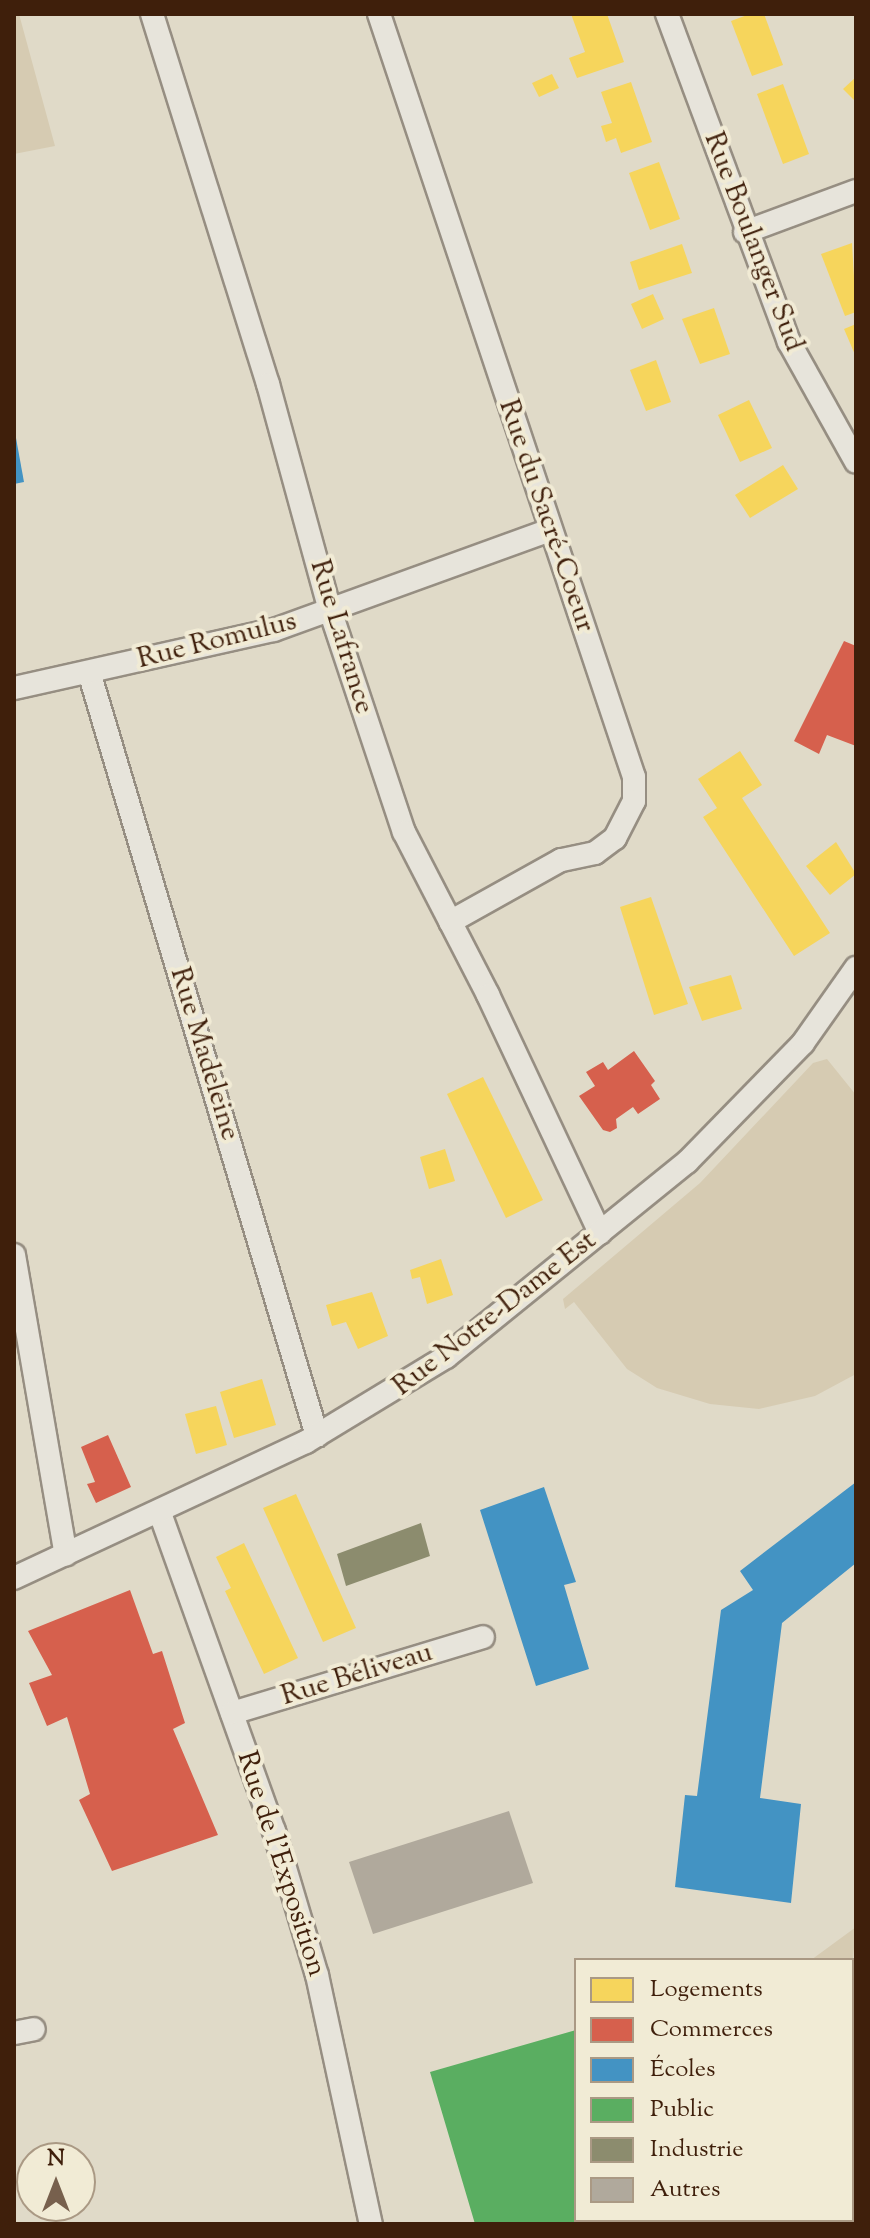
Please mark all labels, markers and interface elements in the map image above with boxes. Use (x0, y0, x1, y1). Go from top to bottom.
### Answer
street label: Rue Boulanger Sud (696, 128, 810, 356)
street label: Rue du Sacré-Coeur (490, 395, 602, 637)
street label: Rue Lafrance (302, 556, 380, 718)
street label: Rue Romulus (134, 605, 300, 677)
street label: Rue Madeleine (162, 964, 246, 1144)
street label: Rue Notre-Dame Est (387, 1224, 603, 1404)
street label: Rue Béliveau (277, 1636, 437, 1714)
street label: Rue de l'Exposition (229, 1747, 333, 1981)
legend (574, 1958, 854, 2222)
text: Logements (650, 1973, 763, 2007)
text: Commerces (650, 2013, 773, 2047)
text: Écoles (650, 2053, 715, 2087)
text: Public (650, 2093, 714, 2127)
text: Industrie (650, 2133, 743, 2167)
north arrow (16, 2142, 96, 2222)
text: N (47, 2144, 65, 2176)
text: Autres (650, 2173, 720, 2207)

